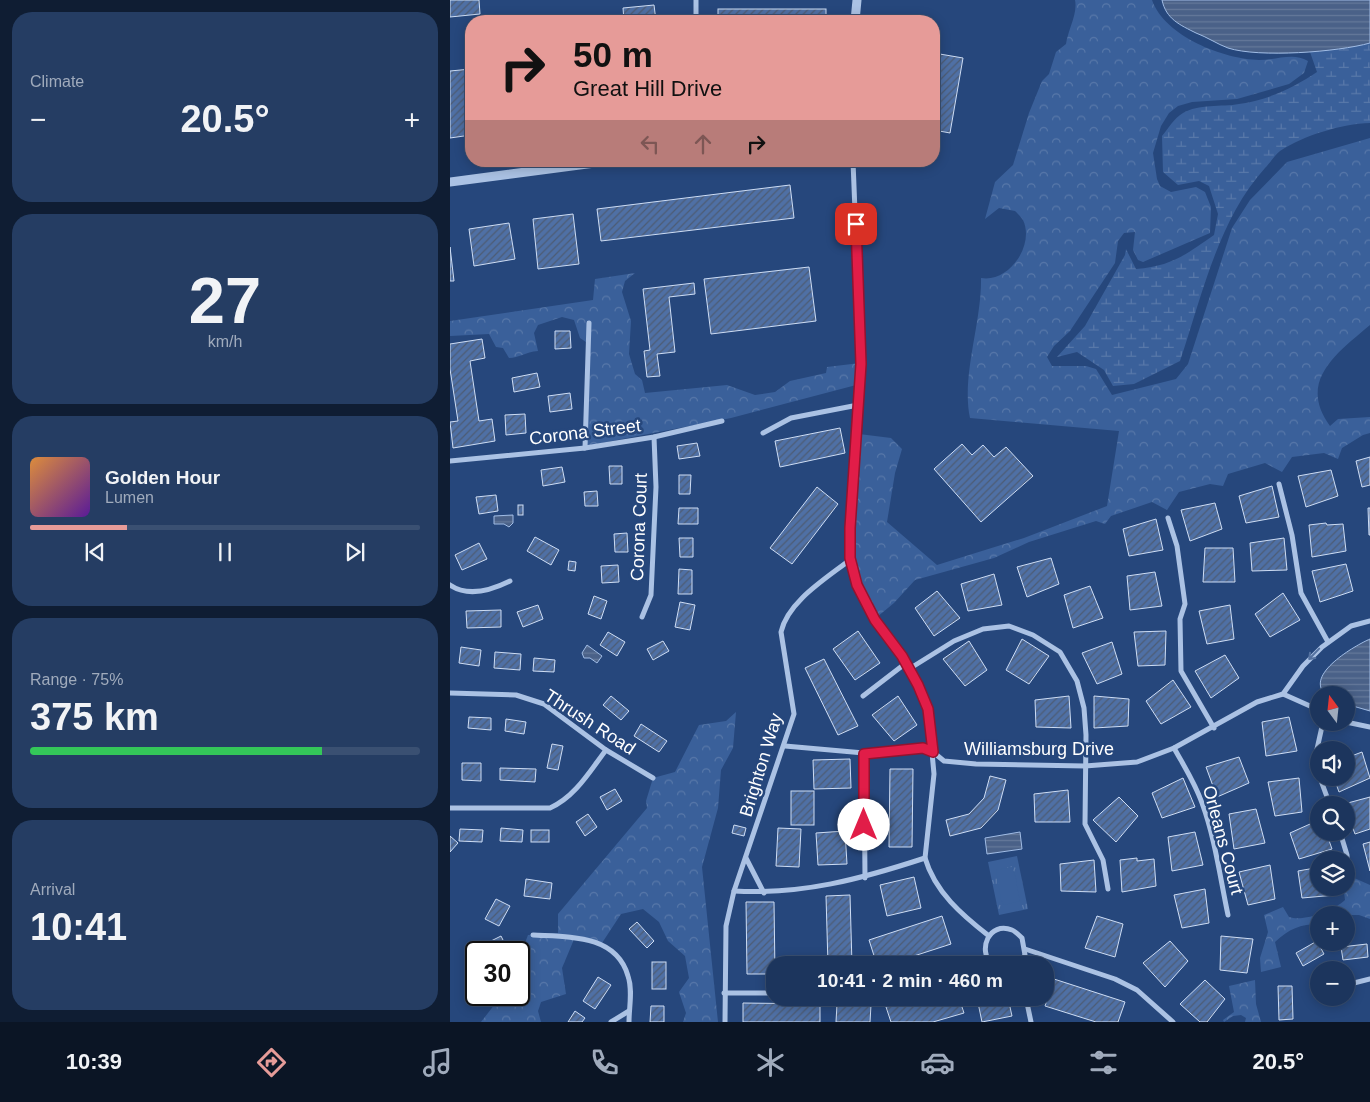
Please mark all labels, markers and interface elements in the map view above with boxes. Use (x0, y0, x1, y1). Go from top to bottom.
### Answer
icon: right (490, 35, 555, 100)
text: 50 m (573, 35, 653, 74)
text: Climate (30, 73, 84, 90)
text: Great Hill Drive (573, 76, 722, 101)
text: 20.5° (180, 98, 270, 140)
text: − (30, 104, 46, 135)
text: + (404, 104, 420, 135)
icon: left (636, 130, 664, 158)
icon: ahead (689, 130, 717, 158)
icon: right (742, 130, 770, 158)
pin (835, 203, 877, 245)
icon: arrive (842, 210, 870, 238)
text: 27 (189, 264, 261, 337)
text: km/h (208, 333, 242, 350)
street label: Corona Street (528, 415, 642, 449)
text: Golden Hour (105, 467, 220, 488)
street label: Corona Court (627, 473, 651, 581)
text: Lumen (105, 489, 154, 506)
icon: previous (81, 538, 109, 566)
icon: pause (211, 538, 239, 566)
icon: next (341, 538, 369, 566)
one-way arrow (1308, 648, 1320, 661)
text: Range · 75% (30, 671, 123, 688)
street label: Thrush Road (541, 685, 639, 759)
north arrow (1310, 686, 1355, 731)
map controls (1310, 686, 1355, 1006)
text: 375 km (30, 696, 159, 738)
street label: Brighton Way (736, 711, 786, 819)
street label: Williamsburg Drive (964, 739, 1114, 759)
button: sound (1310, 741, 1355, 786)
street label: Orleans Court (1199, 783, 1247, 897)
button: search (1310, 796, 1355, 841)
position arrow (837, 798, 889, 850)
button: layers (1310, 851, 1355, 896)
text: Arrival (30, 881, 75, 898)
text: 10:41 (30, 906, 127, 948)
button: + (1310, 906, 1355, 951)
speed limit sign: 30 (465, 941, 530, 1006)
button: − (1310, 961, 1355, 1006)
text: 10:41 · 2 min · 460 m (817, 970, 1003, 991)
icon: directions (254, 1045, 289, 1080)
icon: music (420, 1045, 455, 1080)
icon: phone (587, 1045, 622, 1080)
icon: climate (753, 1045, 788, 1080)
icon: car (920, 1045, 955, 1080)
icon: filters (1086, 1045, 1121, 1080)
text: 10:39 (66, 1049, 122, 1074)
text: 20.5° (1253, 1049, 1304, 1074)

